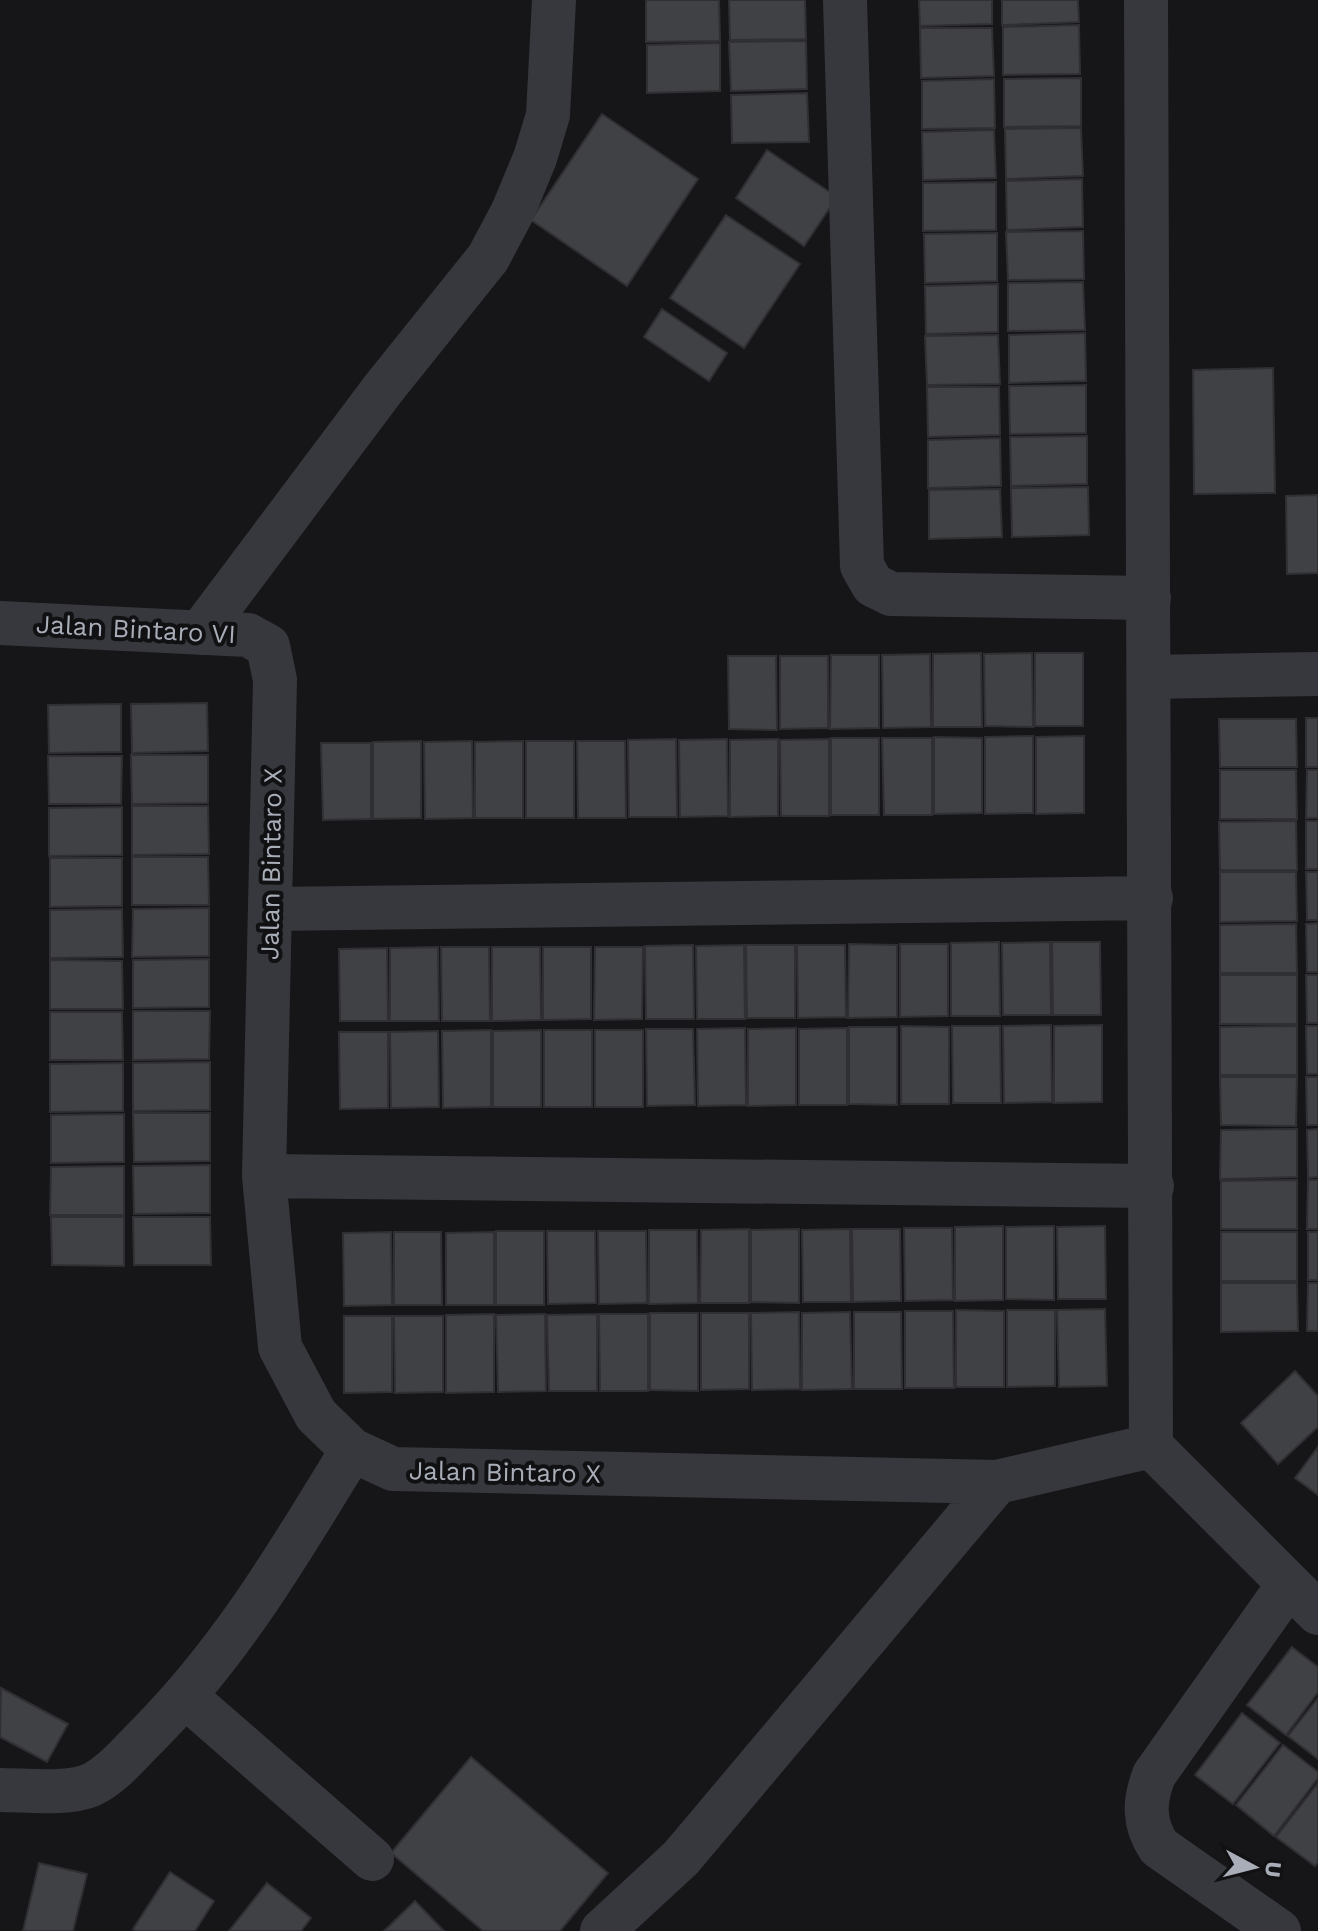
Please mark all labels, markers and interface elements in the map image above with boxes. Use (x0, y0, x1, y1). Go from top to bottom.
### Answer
street label: Jalan Bintaro VI (35, 609, 237, 649)
street label: Jalan Bintaro X (254, 768, 288, 960)
street label: Jalan Bintaro X (409, 1455, 601, 1489)
north arrow (1214, 1827, 1294, 1907)
text: U (1260, 1860, 1287, 1879)

